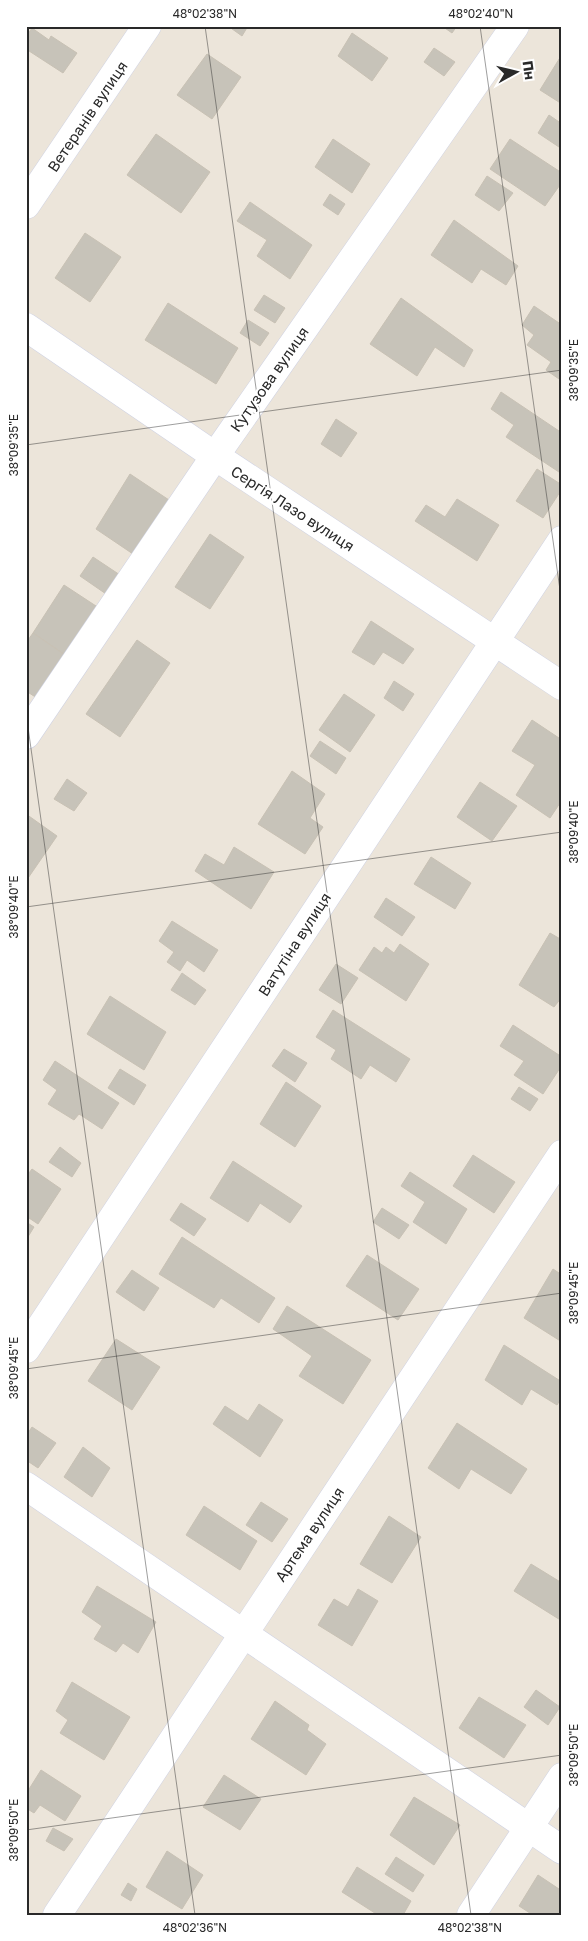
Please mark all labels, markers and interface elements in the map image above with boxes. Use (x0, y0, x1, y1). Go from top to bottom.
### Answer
text: 48°02'38"N (173, 6, 237, 21)
text: 48°02'40"N (449, 6, 513, 21)
north arrow (490, 48, 540, 98)
street label: Ветеранів вулиця (43, 57, 131, 175)
text: Пн (520, 60, 539, 81)
street label: Кутузова вулиця (226, 323, 312, 435)
text: 38°09'35"E (566, 339, 581, 401)
text: 38°09'35"E (6, 414, 21, 476)
street label: Сергія Лазо вулиця (228, 461, 358, 555)
text: 38°09'40"E (566, 800, 581, 864)
text: 38°09'40"E (6, 875, 21, 939)
street label: Ватутіна вулиця (254, 889, 334, 999)
text: 38°09'45"E (566, 1262, 581, 1324)
text: 38°09'45"E (6, 1337, 21, 1399)
street label: Артема вулиця (271, 1483, 347, 1585)
text: 38°09'50"E (566, 1724, 581, 1786)
text: 38°09'50"E (6, 1799, 21, 1861)
text: 48°02'36"N (163, 1920, 227, 1935)
text: 48°02'38"N (438, 1920, 502, 1935)

